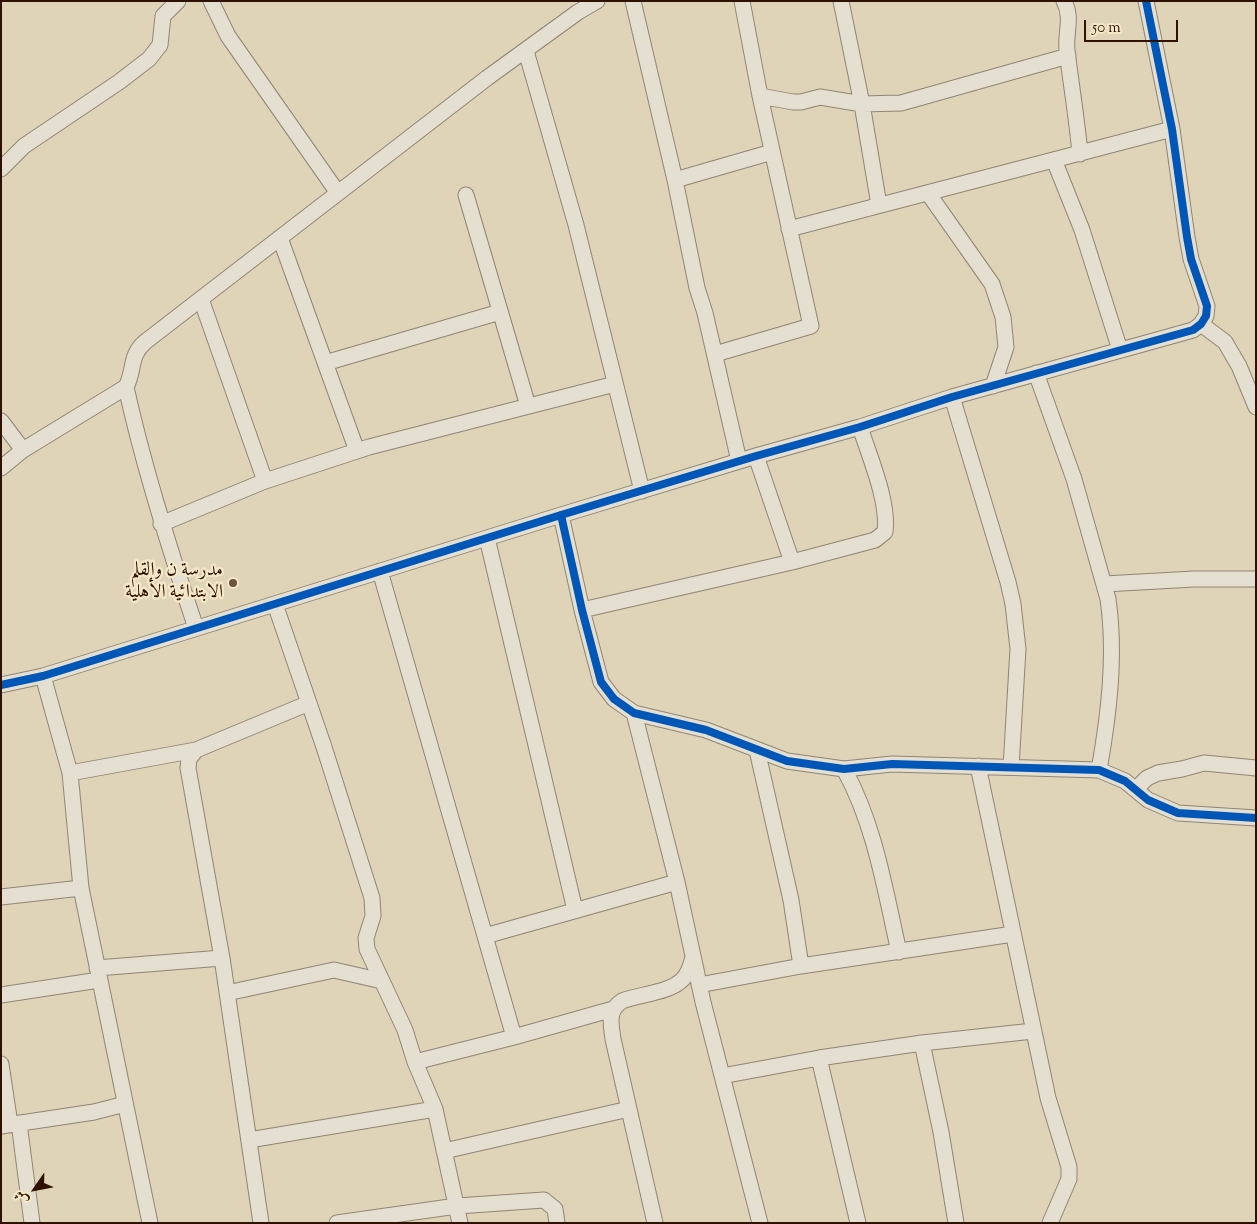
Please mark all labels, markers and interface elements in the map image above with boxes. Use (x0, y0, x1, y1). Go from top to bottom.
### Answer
scale bar (1087, 10, 1181, 42)
text: 50 m (1092, 18, 1121, 39)
place label: مدرسة ن والقلم الابتدائية الأهلية (125, 561, 223, 605)
marker: مدرسة ن والقلم الابتدائية الأهلية (227, 577, 239, 589)
north arrow (10, 1164, 60, 1214)
text: ش (10, 1186, 35, 1208)

